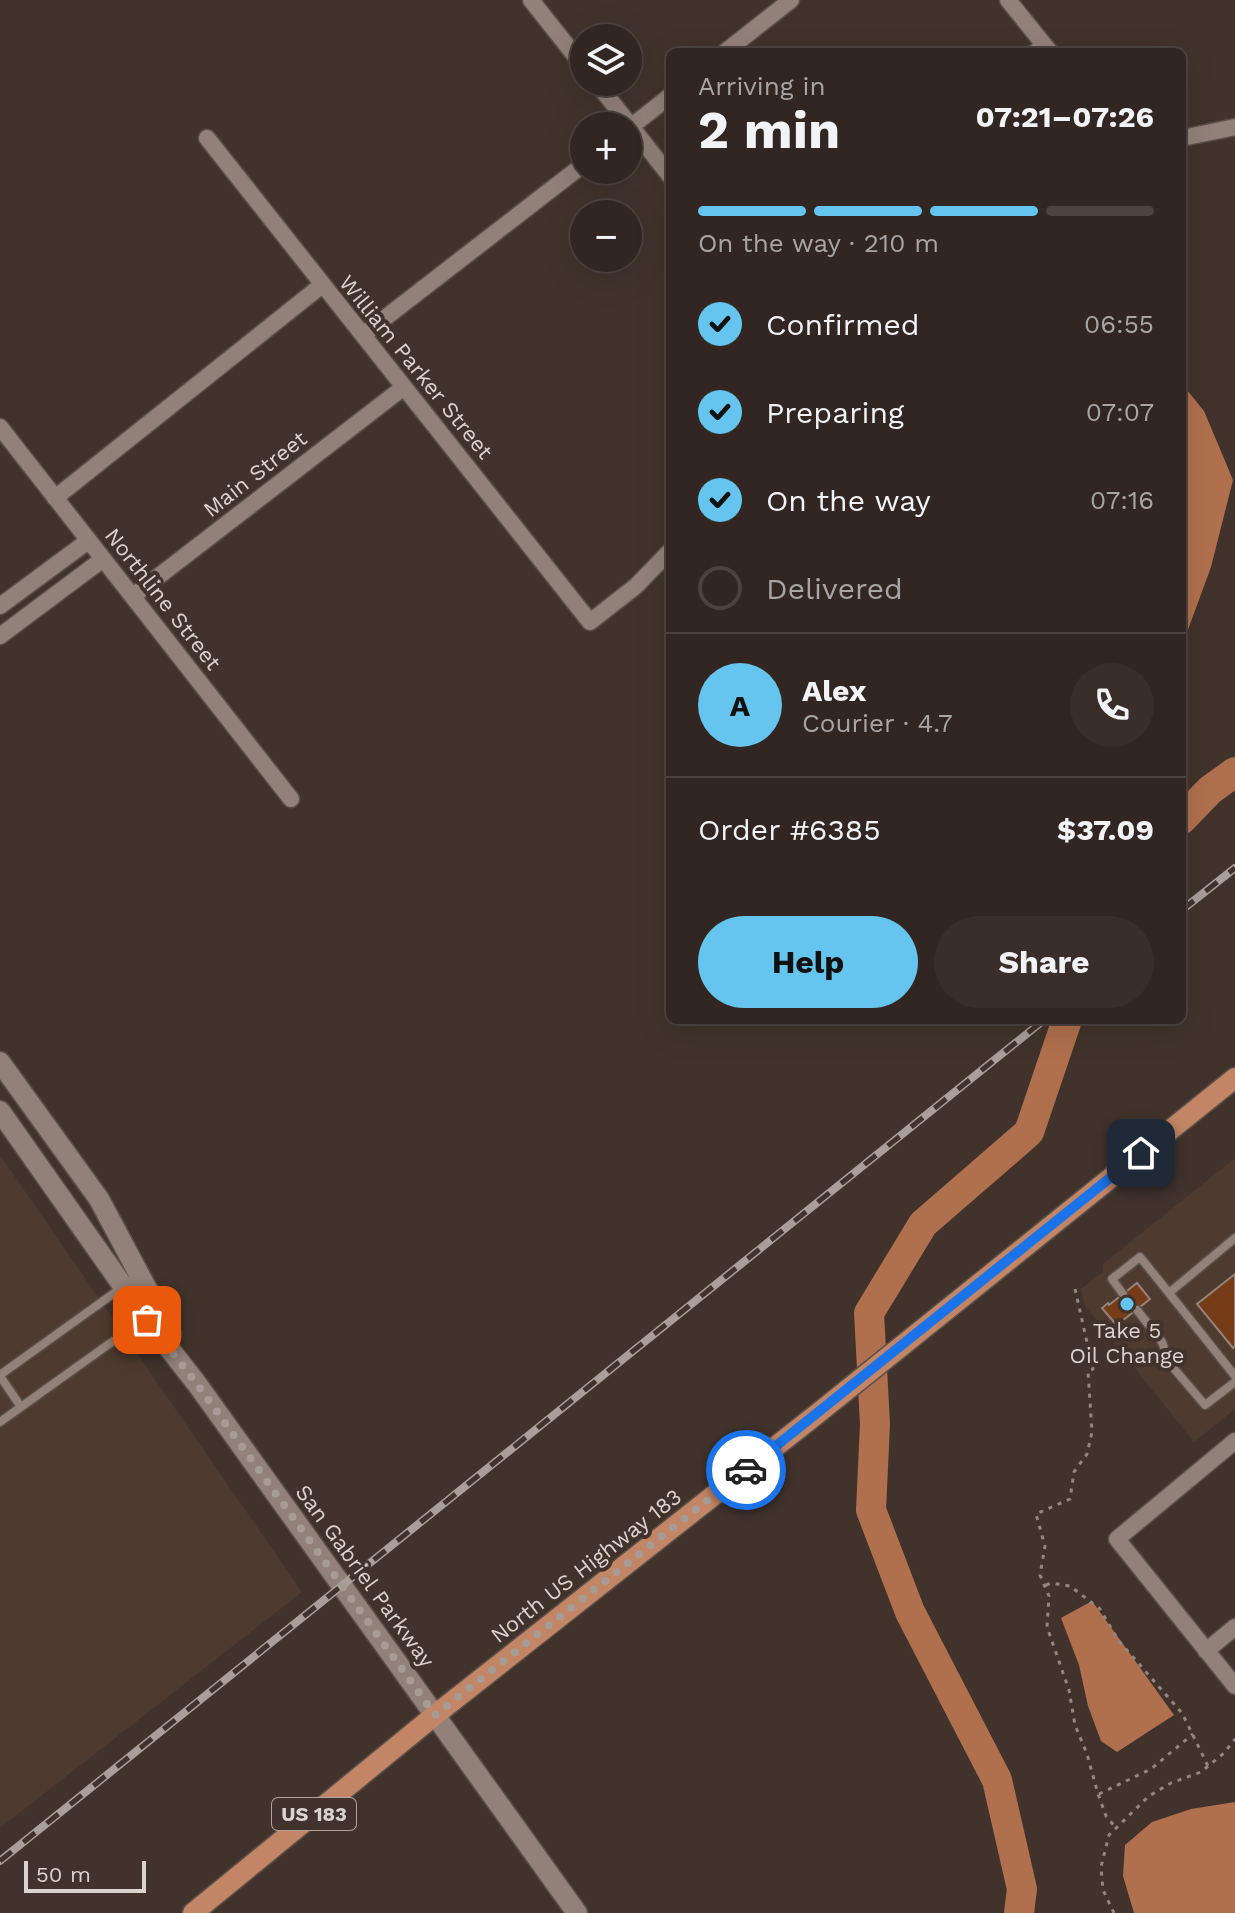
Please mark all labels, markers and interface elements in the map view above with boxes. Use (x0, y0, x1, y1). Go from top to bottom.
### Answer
map controls (570, 24, 642, 272)
button: layers (570, 24, 642, 96)
text: Arriving in (698, 71, 826, 101)
text: 07:21–07:26 (975, 99, 1154, 134)
text: 2 min (698, 100, 840, 161)
button: + (570, 112, 642, 184)
button: − (570, 200, 642, 272)
text: On the way · 210 m (698, 228, 939, 258)
street label: William Parker Street (334, 270, 498, 464)
icon: check (698, 302, 742, 346)
text: Confirmed (766, 307, 920, 342)
text: 06:55 (1084, 309, 1154, 339)
icon: check (698, 390, 742, 434)
text: Preparing (766, 395, 904, 430)
text: 07:07 (1086, 397, 1154, 427)
street label: Main Street (198, 426, 312, 522)
icon: check (698, 478, 742, 522)
text: On the way (766, 483, 931, 518)
text: 07:16 (1090, 485, 1154, 515)
street label: Northline Street (100, 523, 226, 675)
text: Delivered (766, 571, 903, 606)
button: phone (1070, 663, 1154, 747)
text: Alex (802, 673, 866, 708)
text: A (730, 688, 750, 723)
text: Courier · 4.7 (802, 708, 952, 738)
text: Order #6385 (698, 812, 881, 847)
text: $37.09 (1057, 812, 1154, 847)
button: Help (698, 916, 918, 1008)
button: Share (934, 916, 1154, 1008)
pin (1107, 1119, 1175, 1187)
icon: home (1119, 1131, 1163, 1175)
pin (113, 1286, 181, 1354)
marker: Take 5 Oil Change (1118, 1295, 1136, 1313)
icon: bag (125, 1298, 169, 1342)
place label: Take 5 Oil Change (1070, 1318, 1184, 1368)
courier (706, 1430, 786, 1510)
icon: car (724, 1448, 768, 1492)
street label: San Gabriel Parkway (290, 1480, 440, 1673)
street label: North US Highway 183 (486, 1484, 686, 1648)
road number: US 183 (272, 1798, 356, 1830)
scale bar (24, 1857, 146, 1893)
text: 50 m (36, 1862, 91, 1887)

